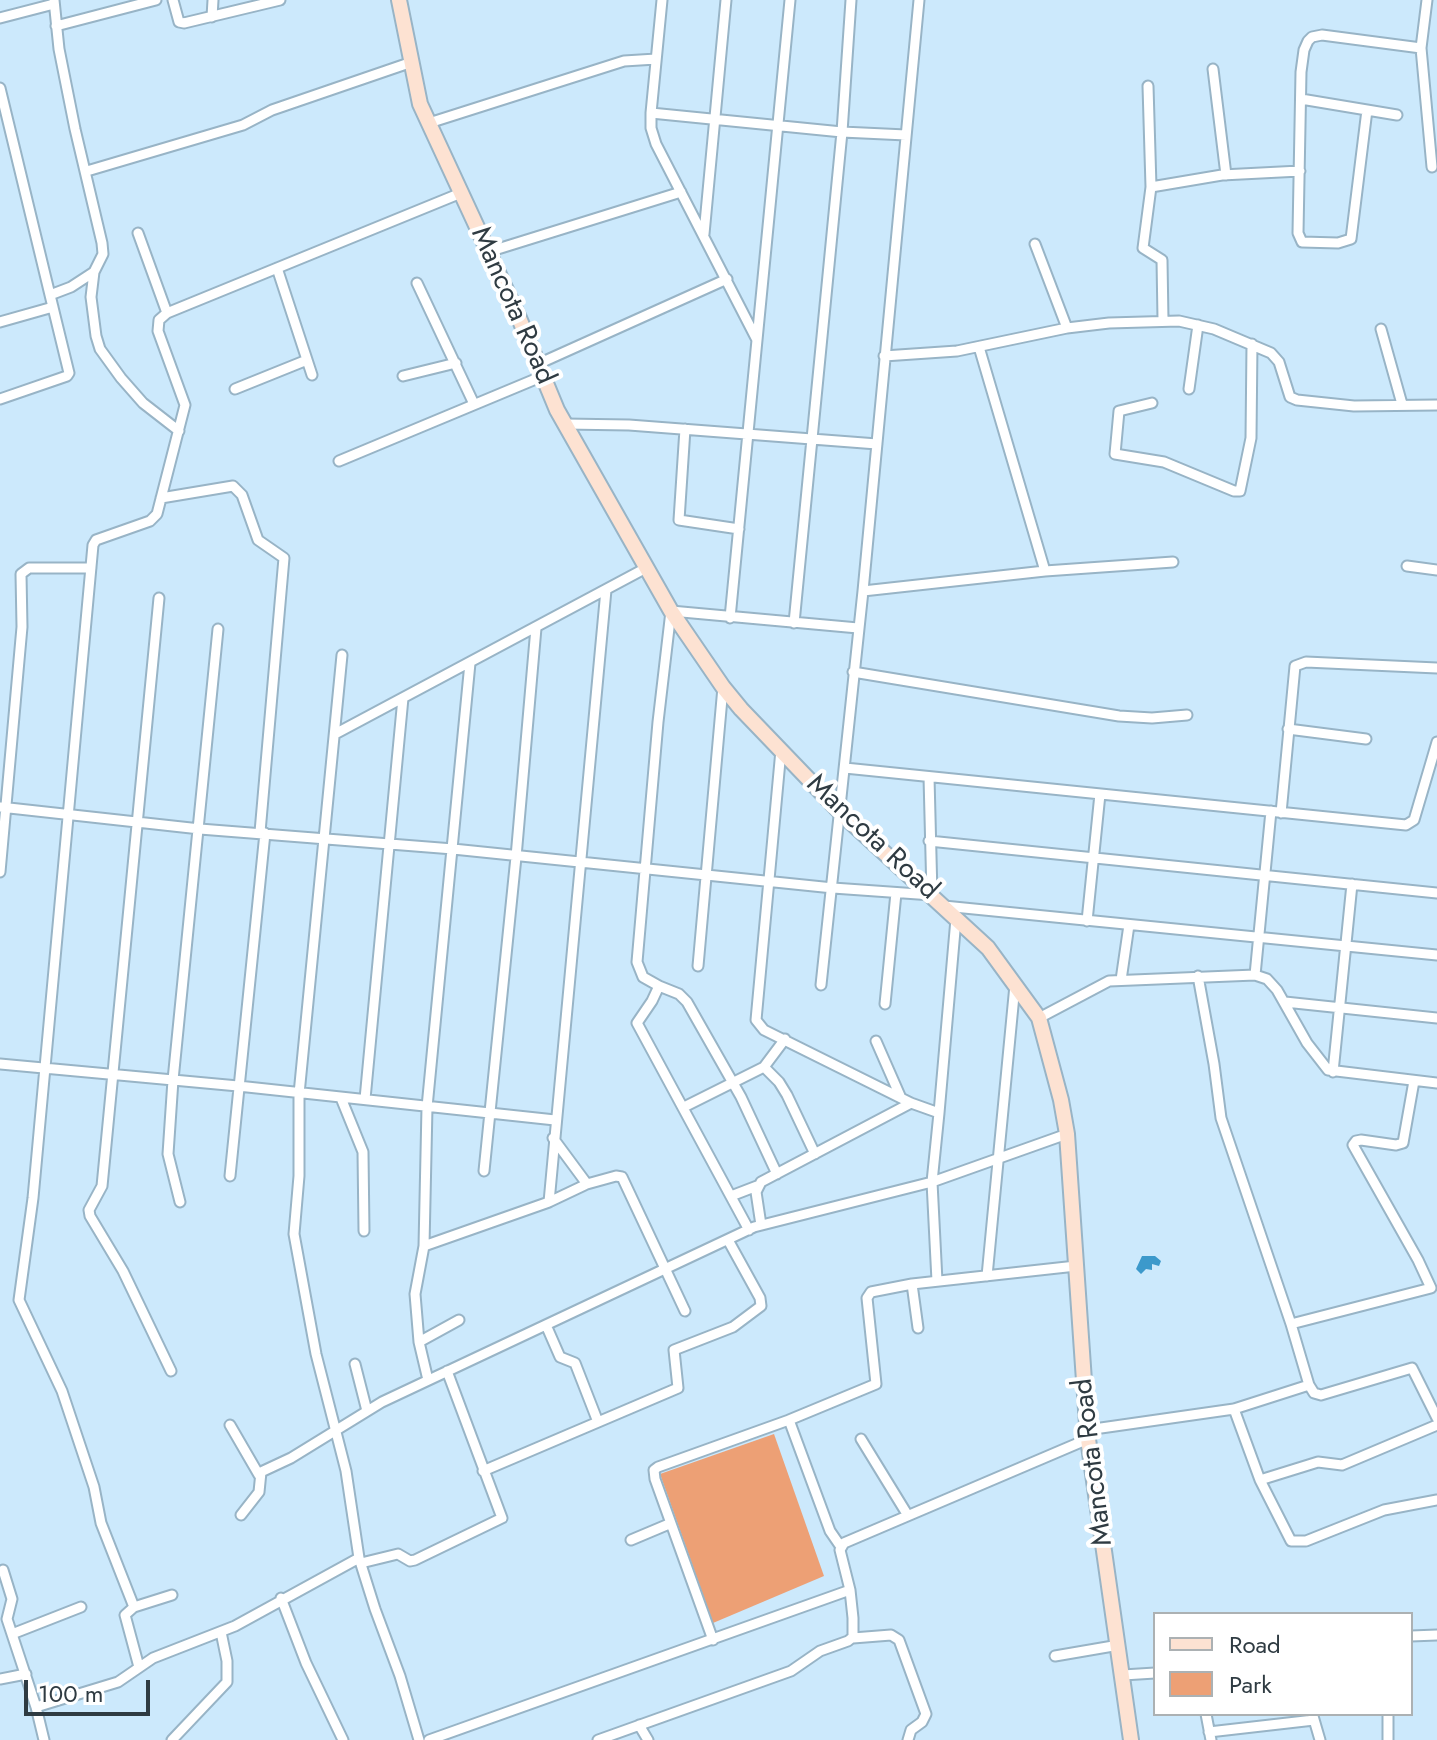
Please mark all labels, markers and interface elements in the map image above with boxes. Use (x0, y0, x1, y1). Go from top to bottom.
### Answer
street label: Mancota Road (462, 222, 562, 390)
street label: Mancota Road (799, 768, 945, 908)
street label: Mancota Road (1067, 1376, 1121, 1548)
legend (1153, 1612, 1413, 1716)
text: Road (1229, 1627, 1281, 1662)
scale bar (28, 1664, 154, 1714)
text: Park (1229, 1667, 1272, 1702)
text: 100 m (38, 1676, 104, 1711)

